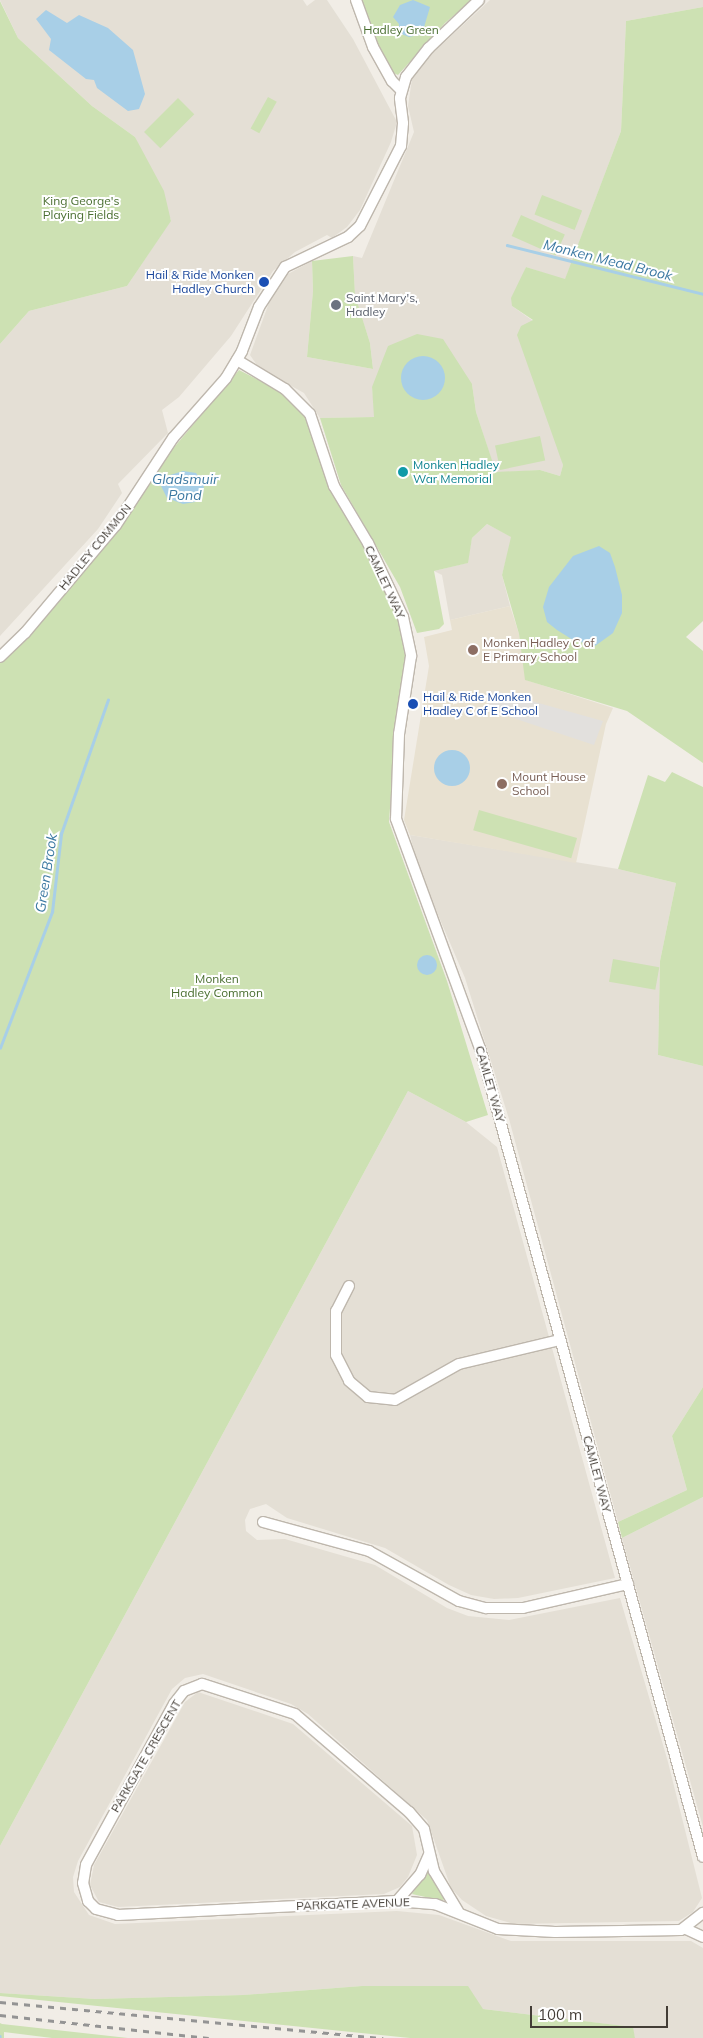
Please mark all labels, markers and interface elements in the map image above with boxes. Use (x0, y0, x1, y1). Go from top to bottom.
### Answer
park label: Hadley Green (363, 23, 439, 37)
park label: King George's Playing Fields (43, 194, 119, 222)
water label: Monken Mead Brook (542, 236, 674, 284)
place label: Hail & Ride Monken Hadley Church (146, 268, 254, 296)
marker: Hail & Ride Monken Hadley Church (258, 276, 270, 288)
place label: Saint Mary's, Hadley (346, 291, 418, 319)
marker: Saint Mary's, Hadley (330, 299, 342, 311)
place label: Monken Hadley War Memorial (413, 458, 499, 486)
marker: Monken Hadley War Memorial (397, 466, 409, 478)
water label: Gladsmuir Pond (152, 471, 218, 504)
street label: HADLEY COMMON (56, 501, 134, 593)
street label: CAMLET WAY (362, 543, 408, 621)
place label: Monken Hadley C of E Primary School (483, 636, 594, 664)
marker: Monken Hadley C of E Primary School (467, 644, 479, 656)
place label: Hail & Ride Monken Hadley C of E School (423, 690, 538, 718)
marker: Hail & Ride Monken Hadley C of E School (407, 698, 419, 710)
place label: Mount House School (512, 770, 586, 798)
marker: Mount House School (496, 778, 508, 790)
water label: Green Brook (31, 832, 61, 914)
park label: Monken Hadley Common (171, 972, 263, 1000)
street label: CAMLET WAY (472, 1044, 508, 1124)
street label: CAMLET WAY (580, 1434, 614, 1514)
street label: PARKGATE CRESCENT (108, 1697, 184, 1815)
street label: PARKGATE AVENUE (296, 1895, 410, 1913)
scale bar (533, 1996, 670, 2028)
text: 100 m (538, 2005, 582, 2024)

